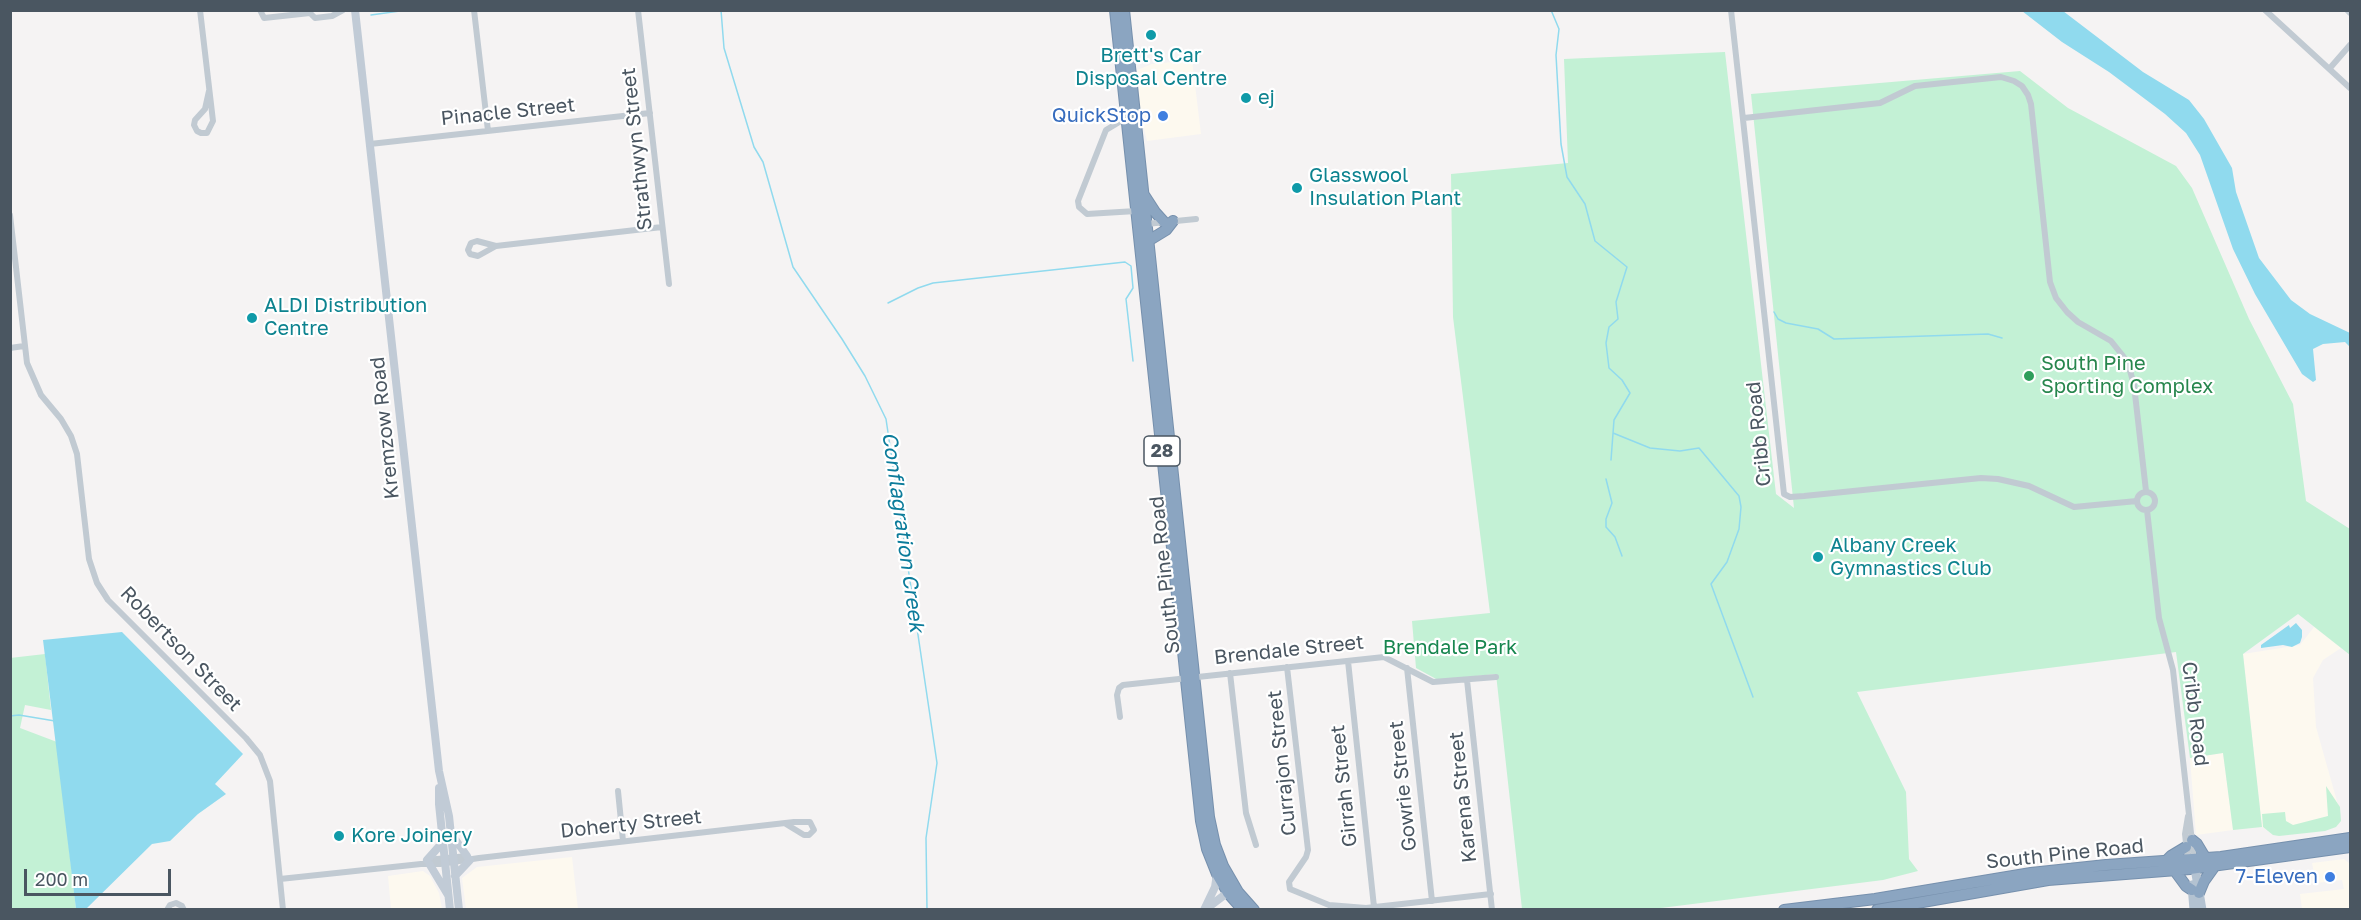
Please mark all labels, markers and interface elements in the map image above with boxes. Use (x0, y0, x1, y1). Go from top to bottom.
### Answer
marker: Brett's Car Disposal Centre (1144, 28, 1158, 42)
place label: Brett's Car Disposal Centre (1075, 44, 1227, 91)
street label: Strathwyn Street (617, 66, 657, 232)
place label: ej (1258, 86, 1275, 110)
marker: ej (1239, 91, 1253, 105)
street label: Pinacle Street (440, 93, 576, 131)
place label: QuickStop (1052, 104, 1151, 128)
marker: QuickStop (1156, 109, 1170, 123)
place label: Glasswool Insulation Plant (1309, 164, 1461, 211)
marker: Glasswool Insulation Plant (1290, 181, 1304, 195)
place label: ALDI Distribution Centre (264, 294, 427, 341)
marker: ALDI Distribution Centre (245, 311, 259, 325)
place label: South Pine Sporting Complex (2041, 352, 2213, 399)
street label: Kremzow Road (366, 356, 404, 500)
marker: South Pine Sporting Complex (2022, 369, 2036, 383)
street label: Cribb Road (1742, 380, 1776, 488)
water label: Conflagration Creek (876, 430, 930, 634)
road number: 28 (1144, 436, 1180, 466)
street label: South Pine Road (1145, 495, 1185, 655)
place label: Albany Creek Gymnastics Club (1830, 534, 1991, 581)
marker: Albany Creek Gymnastics Club (1811, 550, 1825, 564)
street label: Robertson Street (115, 581, 247, 717)
street label: Brendale Street (1213, 630, 1365, 670)
park label: Brendale Park (1383, 636, 1517, 660)
street label: Cribb Road (2177, 660, 2213, 768)
street label: Currajon Street (1262, 689, 1302, 837)
street label: Gowrie Street (1384, 720, 1422, 852)
street label: Girrah Street (1326, 724, 1362, 848)
street label: Karena Street (1444, 730, 1482, 864)
street label: Doherty Street (559, 805, 703, 843)
place label: Kore Joinery (351, 824, 473, 848)
marker: Kore Joinery (332, 829, 346, 843)
street label: South Pine Road (1985, 834, 2145, 874)
scale bar (27, 857, 174, 895)
place label: 7-Eleven (2236, 865, 2318, 889)
text: 200 m (35, 868, 88, 890)
marker: 7-Eleven (2323, 870, 2337, 884)

